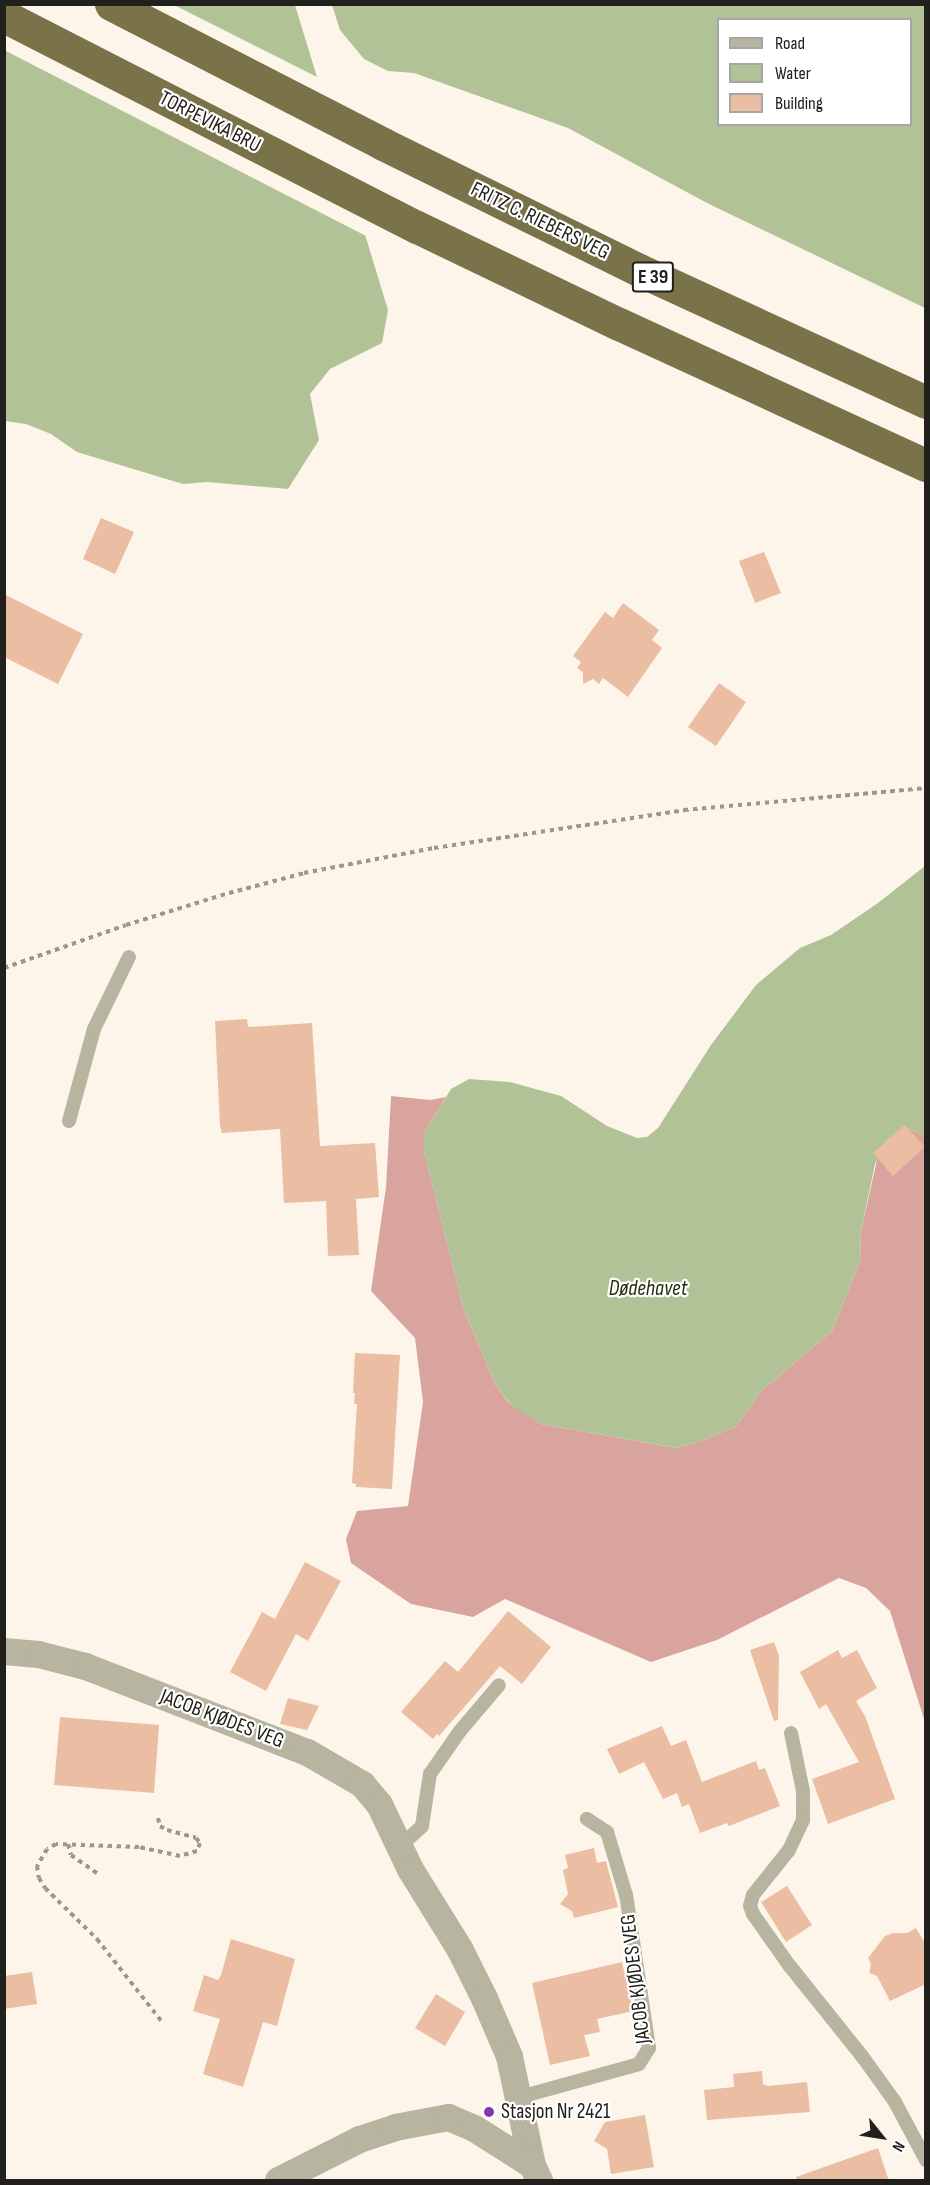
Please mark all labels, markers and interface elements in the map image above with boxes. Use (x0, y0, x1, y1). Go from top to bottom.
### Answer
legend (717, 18, 912, 126)
text: Road (775, 33, 805, 54)
text: Water (775, 63, 811, 84)
street label: TORPEVIKA BRU (155, 86, 265, 158)
text: Building (775, 93, 823, 114)
street label: FRITZ C. RIEBERS VEG (467, 177, 613, 265)
road number: E 39 (630, 260, 676, 294)
water label: Dødehavet (609, 1276, 687, 1302)
street label: JACOB KJØDES VEG (157, 1684, 287, 1754)
street label: JACOB KJØDES VEG (616, 1913, 656, 2045)
place label: Stasjon Nr 2421 (501, 2099, 610, 2125)
marker: Stasjon Nr 2421 (482, 2105, 496, 2119)
north arrow (852, 2107, 912, 2167)
text: N (888, 2138, 908, 2155)

